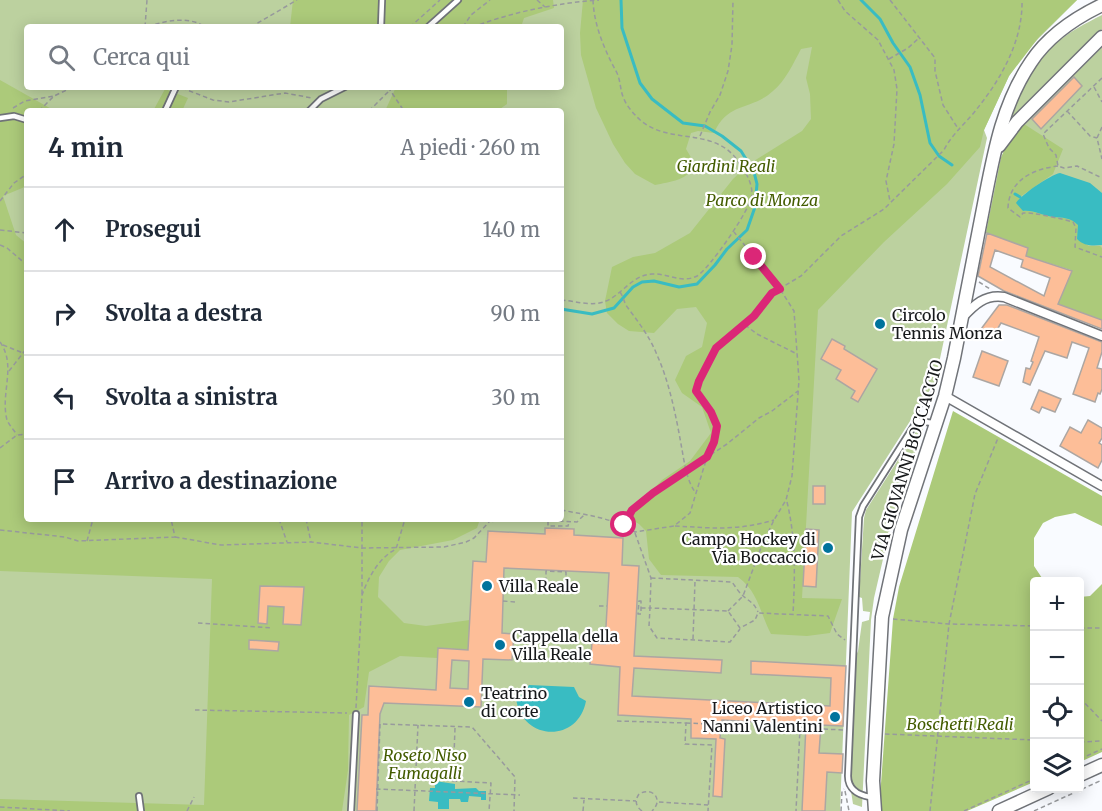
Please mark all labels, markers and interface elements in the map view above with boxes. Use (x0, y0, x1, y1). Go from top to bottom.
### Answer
search box (24, 24, 564, 90)
icon: search (45, 41, 78, 74)
text: Cerca qui (93, 43, 190, 71)
text: 4 min (48, 131, 123, 164)
text: A piedi · 260 m (401, 135, 540, 160)
park label: Giardini Reali (677, 156, 776, 176)
park label: Parco di Monza (706, 190, 818, 210)
icon: ahead (48, 213, 81, 246)
text: Prosegui (105, 215, 201, 243)
text: 140 m (483, 217, 540, 242)
route end (740, 243, 766, 269)
icon: right (48, 297, 81, 330)
text: Svolta a destra (105, 299, 262, 327)
text: 90 m (490, 301, 540, 326)
place label: Circolo Tennis Monza (892, 305, 1003, 343)
marker: Circolo Tennis Monza (873, 317, 887, 331)
street label: VIA GIOVANNI BOCCACCIO (867, 357, 947, 564)
icon: left (48, 381, 81, 414)
text: Svolta a sinistra (105, 383, 278, 411)
text: 30 m (491, 385, 540, 410)
icon: arrive (48, 465, 81, 498)
text: Arrivo a destinazione (105, 467, 337, 495)
route start (610, 511, 636, 537)
place label: Campo Hockey di Via Boccaccio (682, 529, 816, 567)
marker: Campo Hockey di Via Boccaccio (821, 541, 835, 555)
place label: Villa Reale (498, 576, 578, 596)
map controls (1030, 577, 1084, 793)
button: + (1030, 577, 1084, 631)
marker: Villa Reale (480, 579, 494, 593)
place label: Cappella della Villa Reale (511, 626, 619, 664)
button: − (1030, 631, 1084, 685)
marker: Cappella della Villa Reale (493, 638, 507, 652)
place label: Teatrino di corte (481, 683, 547, 721)
button: locate (1030, 685, 1084, 739)
marker: Teatrino di corte (462, 695, 476, 709)
place label: Liceo Artistico Nanni Valentini (703, 698, 823, 736)
marker: Liceo Artistico Nanni Valentini (828, 710, 842, 724)
park label: Boschetti Reali (907, 714, 1014, 734)
button: layers (1030, 739, 1084, 793)
park label: Roseto Niso Fumagalli (383, 745, 467, 783)

